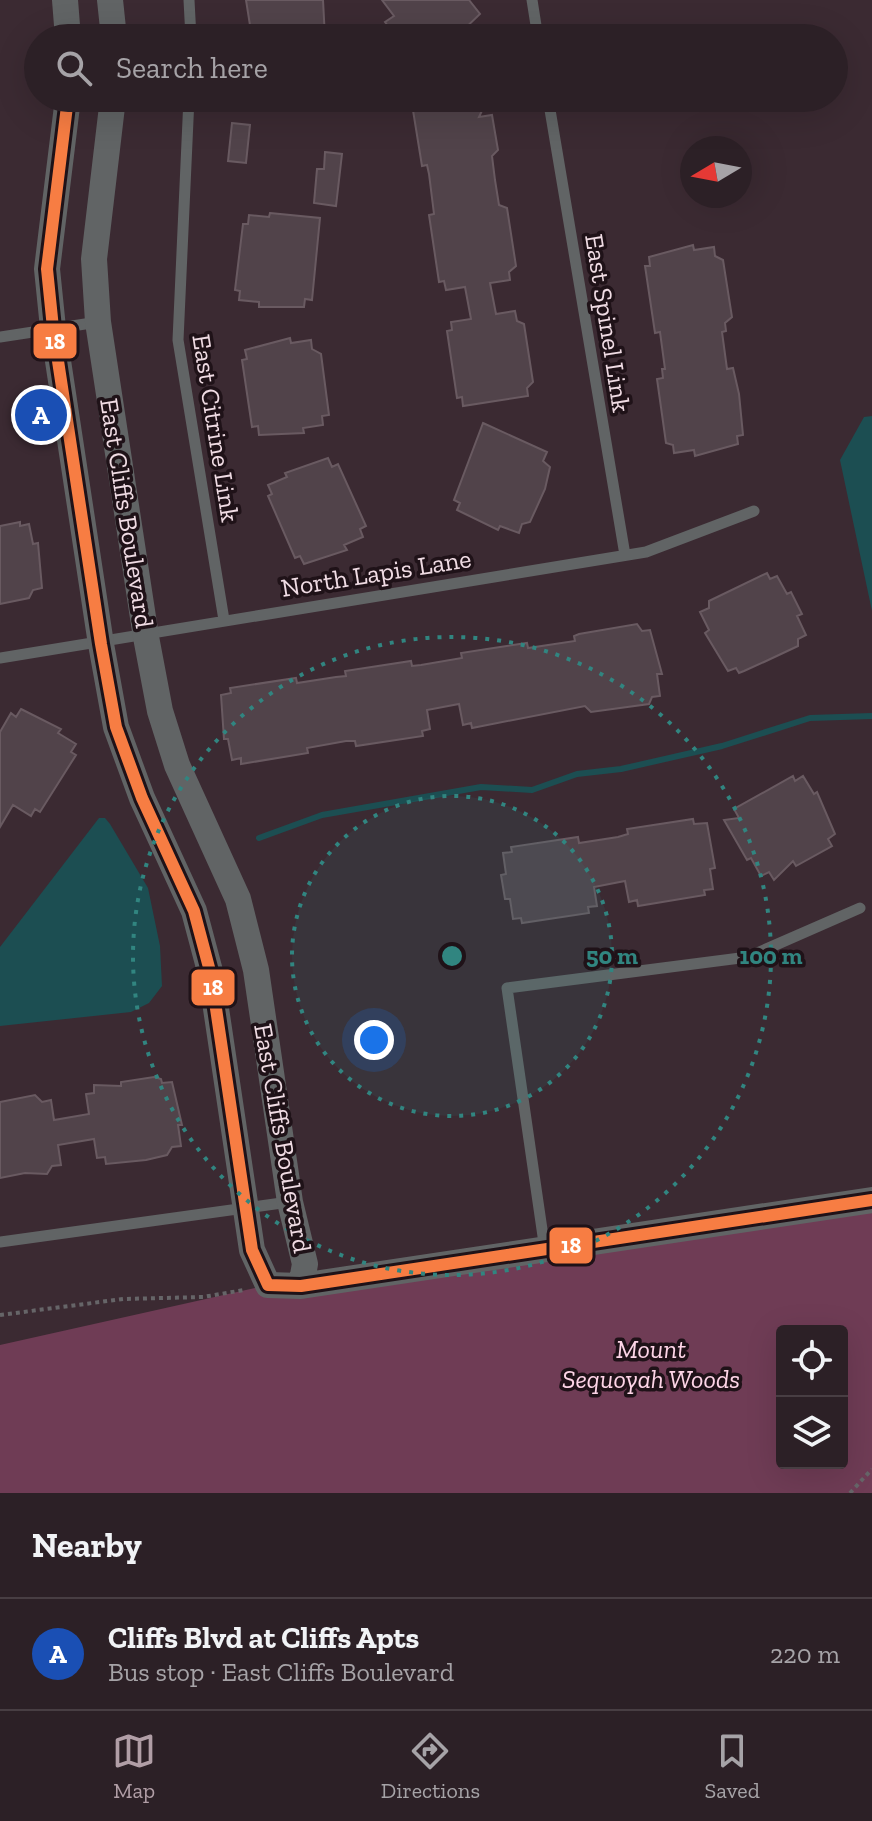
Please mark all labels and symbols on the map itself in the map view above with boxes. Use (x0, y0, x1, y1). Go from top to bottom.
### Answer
north arrow (680, 136, 752, 208)
street label: East Spinel Link (578, 232, 638, 415)
line badge: 18 (32, 322, 78, 360)
text: 18 (45, 328, 66, 355)
street label: East Citrine Link (185, 332, 247, 525)
pin: A (15, 385, 67, 445)
street label: East Cliffs Boulevard (93, 396, 161, 630)
street label: North Lapis Lane (279, 542, 473, 604)
text: 50 m (586, 941, 638, 970)
text: 100 m (740, 941, 802, 970)
centre of rings (438, 942, 466, 970)
line badge: 18 (190, 968, 236, 1007)
text: 18 (203, 974, 224, 1001)
your location (354, 1020, 394, 1060)
street label: East Cliffs Boulevard (247, 1021, 319, 1255)
line badge: 18 (548, 1226, 594, 1265)
text: 18 (561, 1232, 582, 1259)
park label: Mount Sequoyah Woods (562, 1333, 740, 1395)

